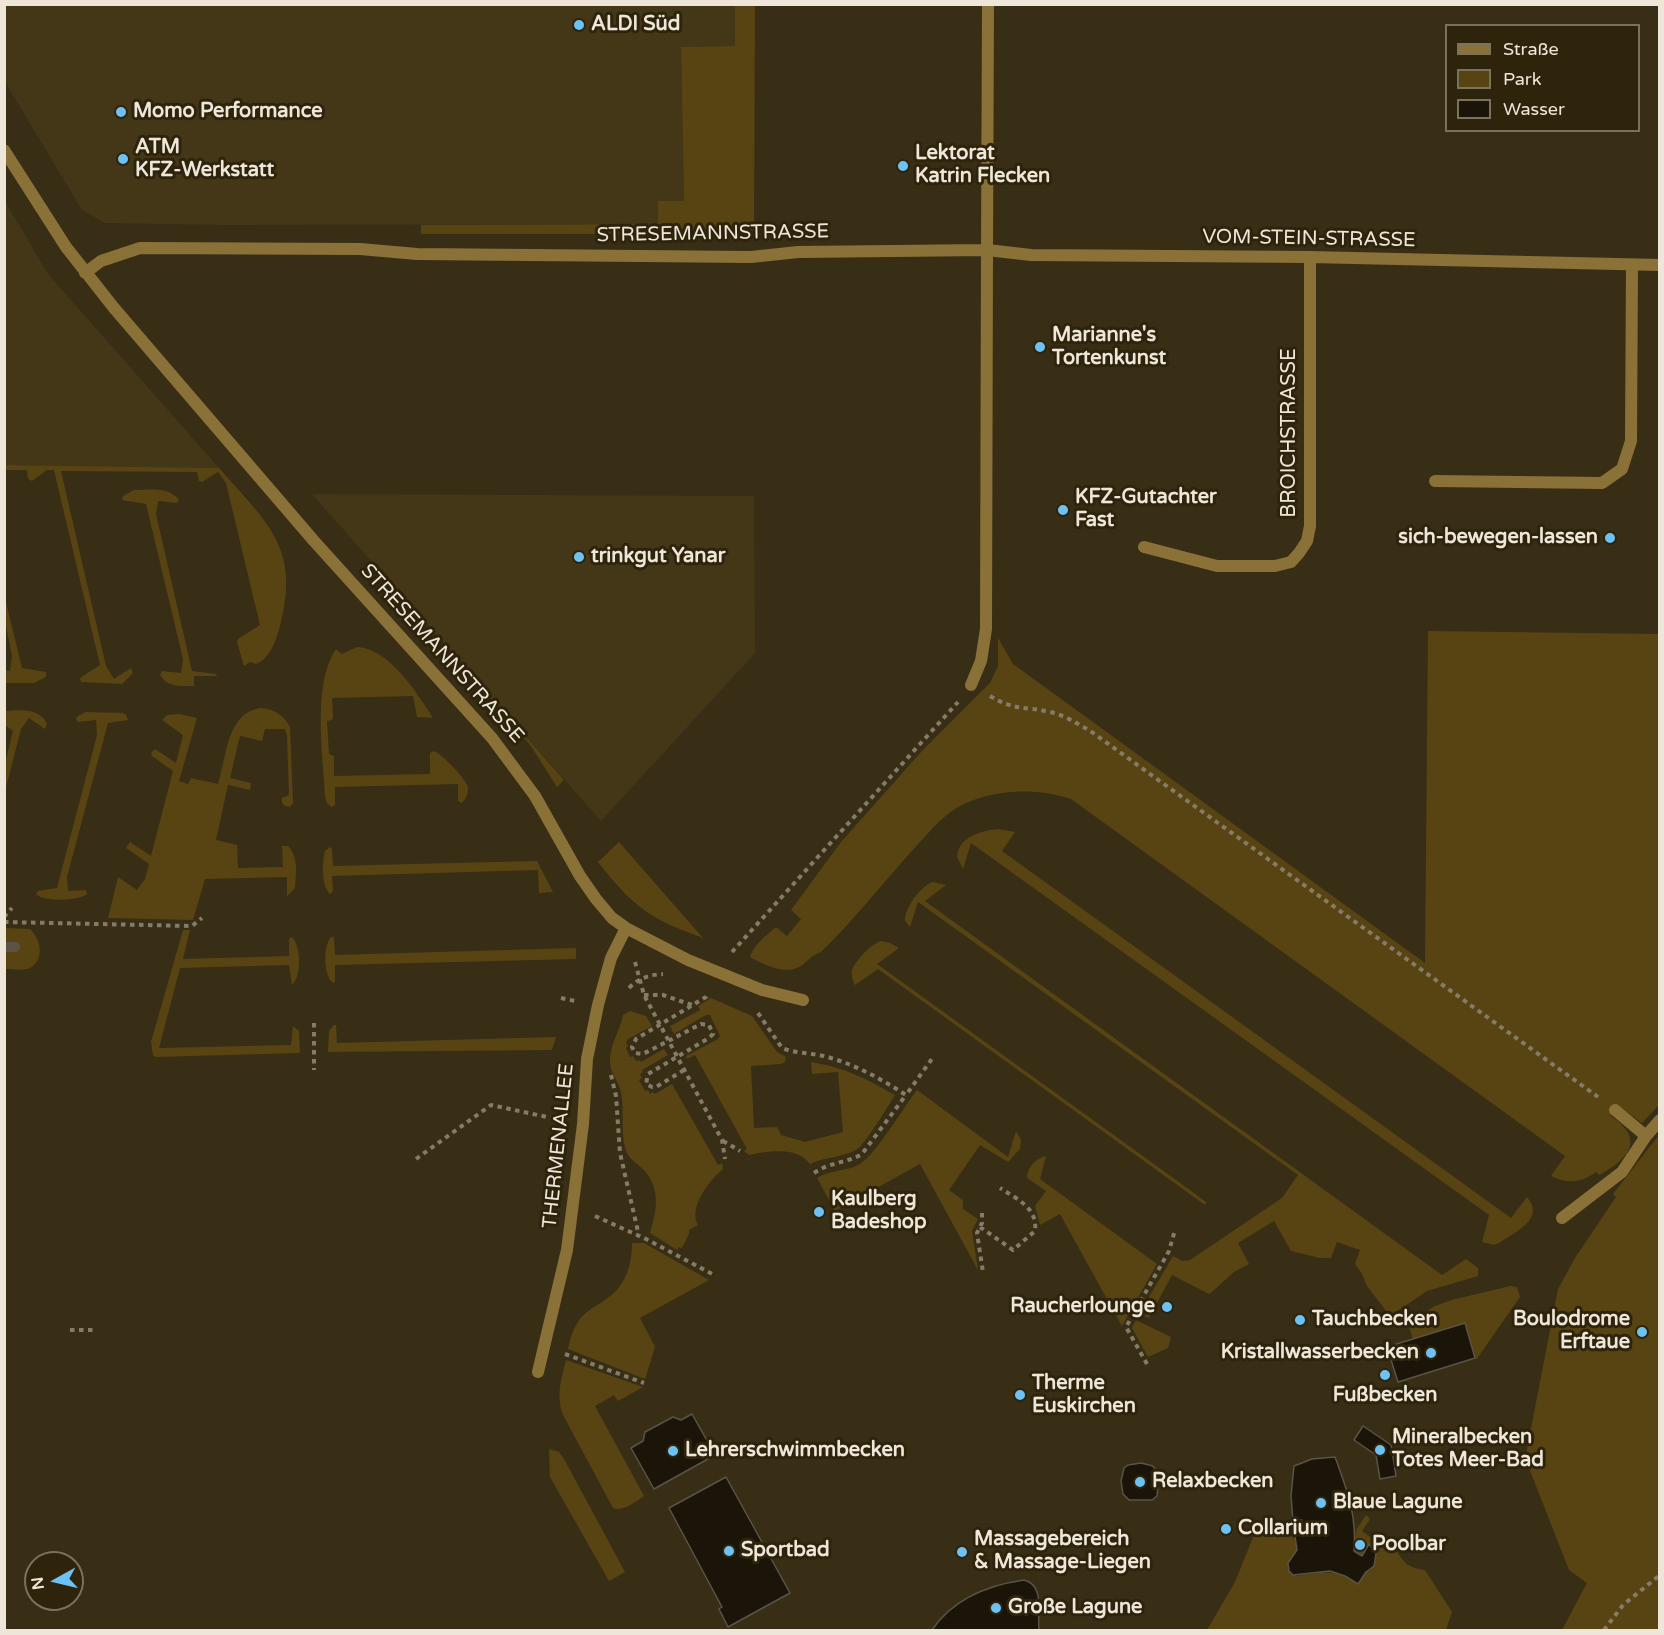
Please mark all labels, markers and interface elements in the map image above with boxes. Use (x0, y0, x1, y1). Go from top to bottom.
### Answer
place label: ALDI Süd (591, 13, 680, 37)
marker: ALDI Süd (572, 18, 586, 32)
legend (1445, 24, 1640, 132)
text: Straße (1503, 38, 1559, 60)
text: Park (1503, 68, 1541, 90)
text: Wasser (1503, 98, 1565, 120)
place label: Momo Performance (133, 100, 323, 124)
marker: Momo Performance (114, 105, 128, 119)
place label: ATM KFZ-Werkstatt (135, 136, 274, 183)
place label: Lektorat Katrin Flecken (915, 142, 1050, 189)
marker: ATM KFZ-Werkstatt (116, 152, 130, 166)
marker: Lektorat Katrin Flecken (896, 159, 910, 173)
street label: STRESEMANNSTRASSE (597, 220, 829, 248)
street label: VOM-STEIN-STRASSE (1202, 225, 1416, 253)
place label: Marianne's Tortenkunst (1052, 324, 1166, 371)
marker: Marianne's Tortenkunst (1033, 340, 1047, 354)
street label: BROICHSTRASSE (1278, 348, 1302, 518)
place label: KFZ-Gutachter Fast (1075, 486, 1217, 533)
marker: KFZ-Gutachter Fast (1056, 503, 1070, 517)
place label: sich-bewegen-lassen (1398, 526, 1598, 550)
marker: sich-bewegen-lassen (1603, 531, 1617, 545)
place label: trinkgut Yanar (591, 545, 725, 569)
marker: trinkgut Yanar (572, 550, 586, 564)
street label: STRESEMANNSTRASSE (355, 560, 529, 748)
street label: THERMENALLEE (538, 1062, 580, 1230)
place label: Kaulberg Badeshop (831, 1188, 927, 1235)
marker: Kaulberg Badeshop (812, 1205, 826, 1219)
place label: Raucherlounge (1010, 1295, 1155, 1319)
marker: Raucherlounge (1160, 1300, 1174, 1314)
place label: Tauchbecken (1312, 1308, 1438, 1332)
place label: Boulodrome Erftaue (1513, 1308, 1630, 1355)
marker: Tauchbecken (1293, 1313, 1307, 1327)
marker: Boulodrome Erftaue (1635, 1325, 1649, 1339)
place label: Kristallwasserbecken (1221, 1341, 1419, 1365)
marker: Kristallwasserbecken (1424, 1346, 1438, 1360)
marker: Fußbecken (1378, 1368, 1392, 1382)
place label: Therme Euskirchen (1032, 1372, 1136, 1419)
place label: Fußbecken (1333, 1384, 1437, 1408)
marker: Therme Euskirchen (1013, 1388, 1027, 1402)
place label: Mineralbecken Totes Meer-Bad (1392, 1426, 1544, 1473)
place label: Lehrerschwimmbecken (685, 1439, 905, 1463)
marker: Mineralbecken Totes Meer-Bad (1373, 1443, 1387, 1457)
marker: Lehrerschwimmbecken (666, 1444, 680, 1458)
place label: Relaxbecken (1152, 1470, 1273, 1494)
marker: Relaxbecken (1133, 1475, 1147, 1489)
place label: Blaue Lagune (1333, 1491, 1463, 1515)
marker: Blaue Lagune (1314, 1496, 1328, 1510)
place label: Collarium (1238, 1517, 1328, 1541)
marker: Collarium (1219, 1522, 1233, 1536)
place label: Massagebereich & Massage-Liegen (974, 1528, 1151, 1575)
place label: Poolbar (1372, 1533, 1446, 1557)
marker: Poolbar (1353, 1538, 1367, 1552)
place label: Sportbad (741, 1539, 830, 1563)
marker: Sportbad (722, 1544, 736, 1558)
marker: Massagebereich & Massage-Liegen (955, 1545, 969, 1559)
north arrow (24, 1551, 84, 1611)
text: N (27, 1575, 49, 1591)
place label: Große Lagune (1008, 1596, 1142, 1620)
marker: Große Lagune (989, 1601, 1003, 1615)

